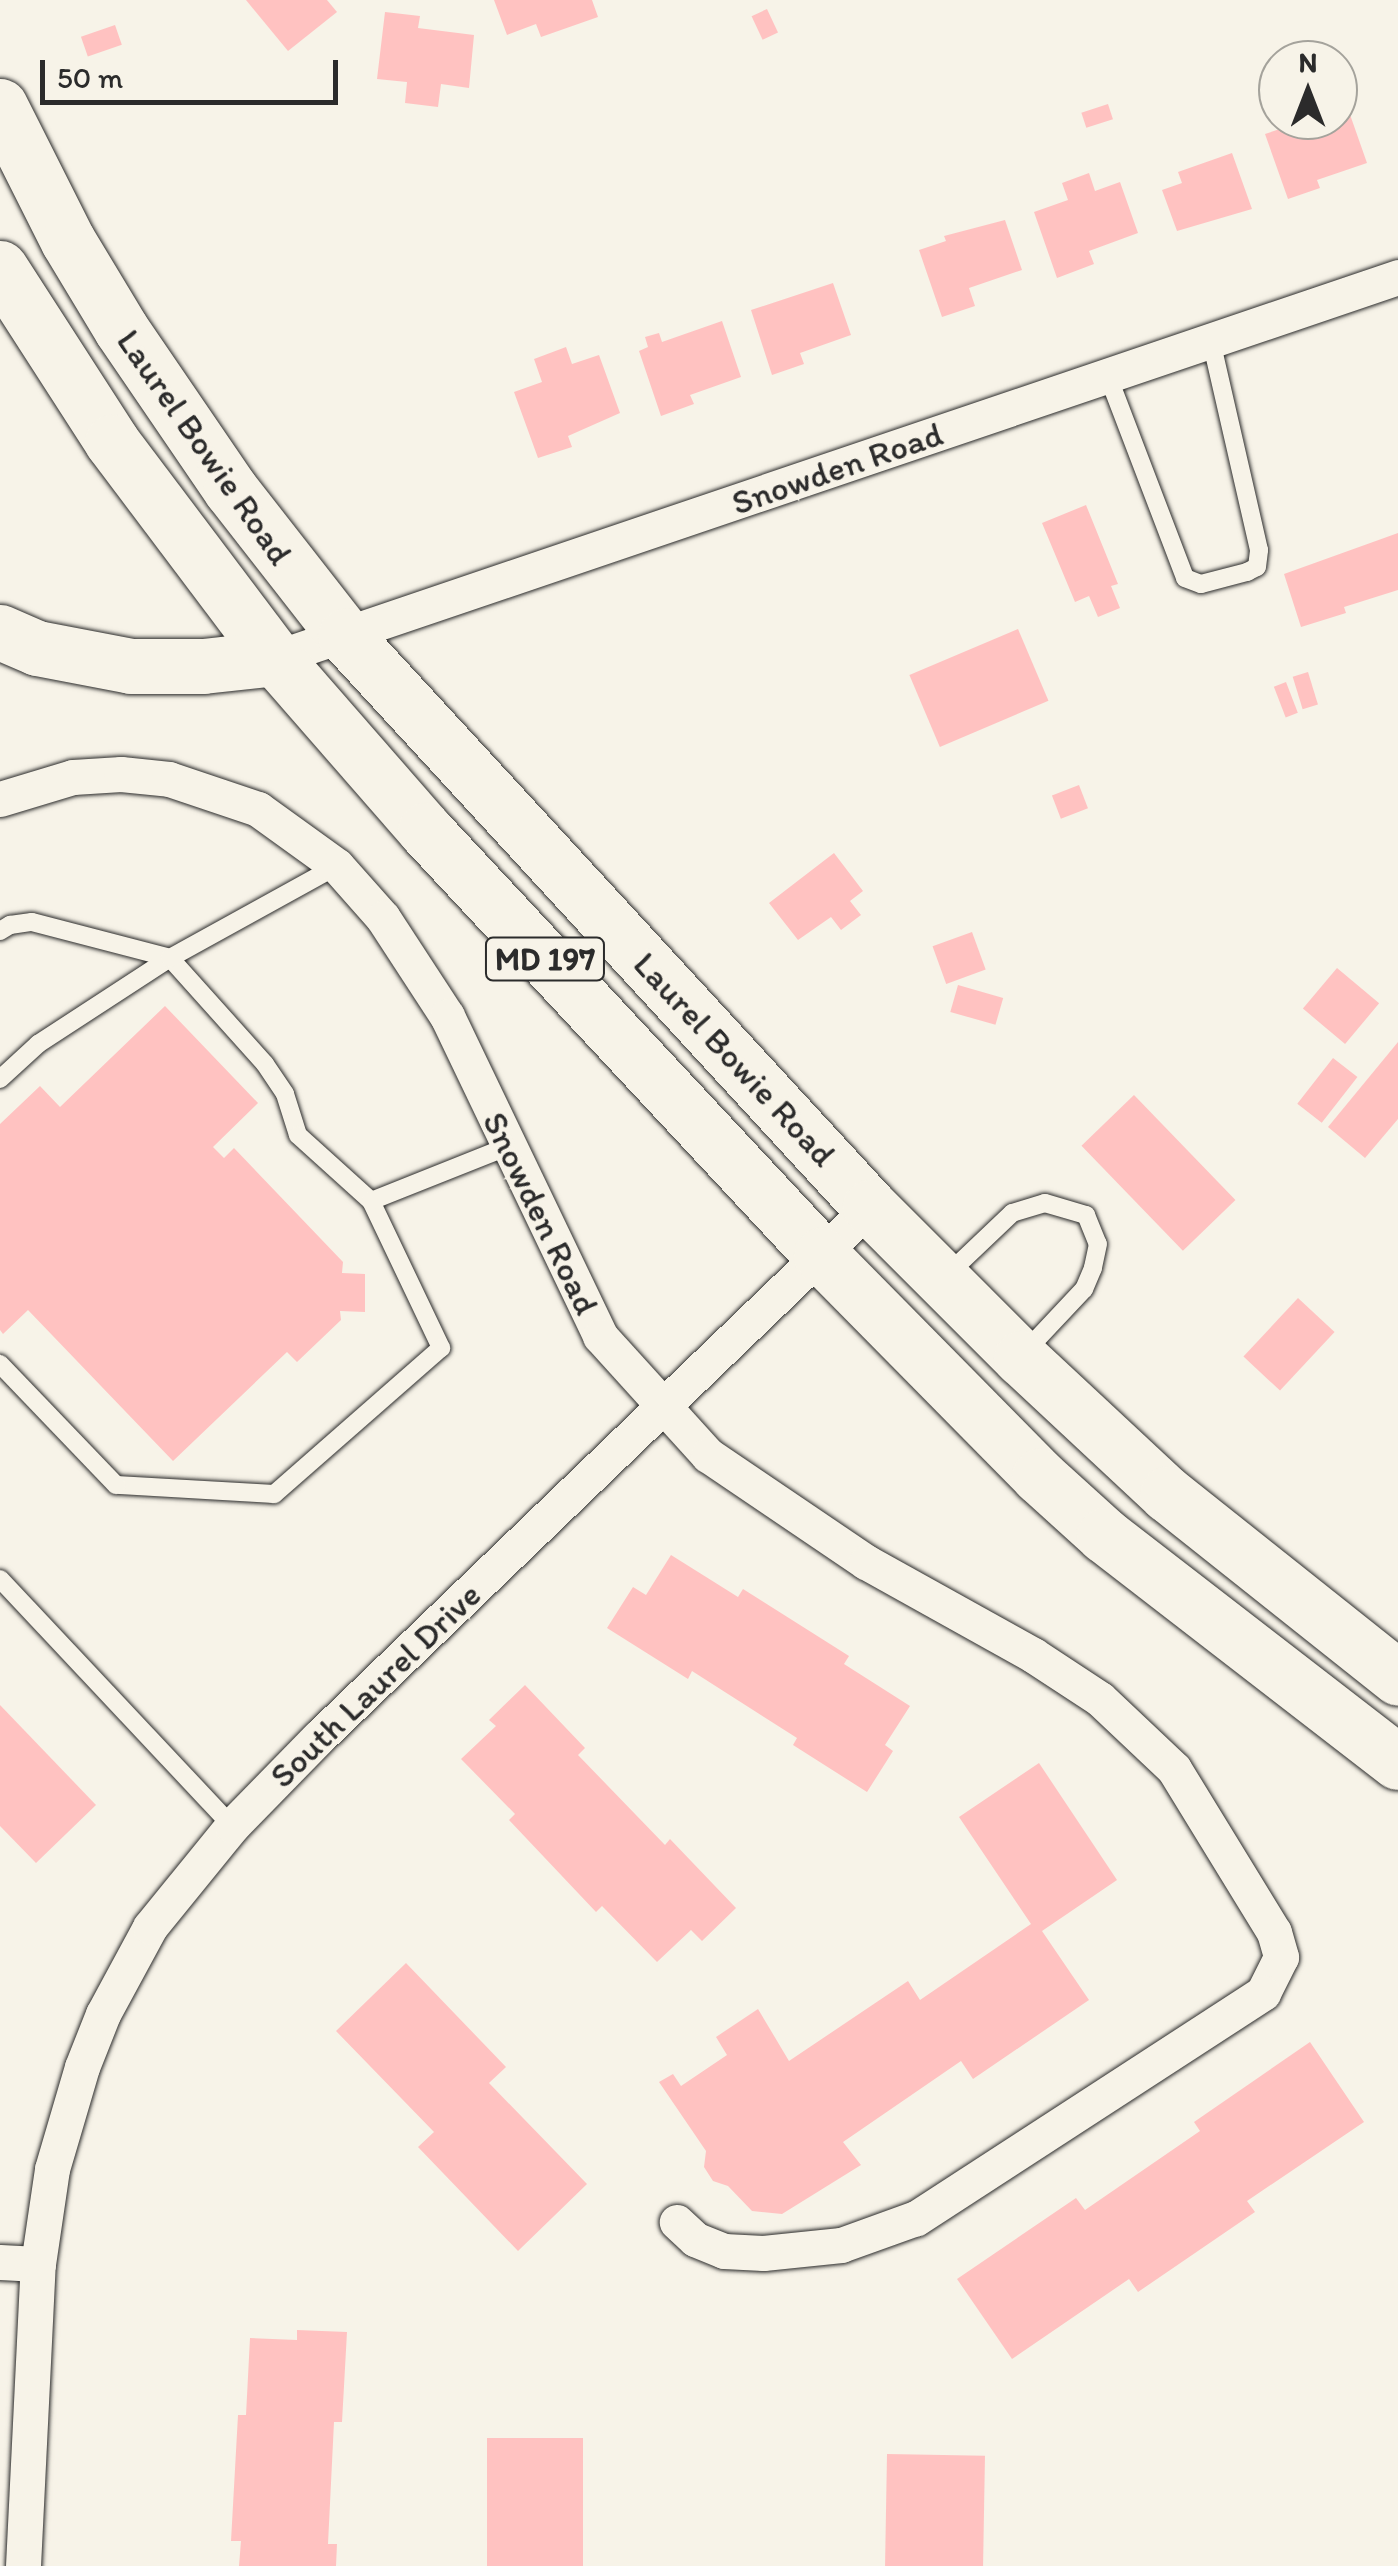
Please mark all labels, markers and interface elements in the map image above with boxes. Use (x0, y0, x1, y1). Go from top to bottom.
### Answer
scale bar (45, 40, 342, 102)
north arrow (1258, 40, 1358, 140)
text: N (1299, 45, 1317, 79)
text: 50 m (57, 59, 123, 96)
street label: Laurel Bowie Road (108, 321, 302, 573)
street label: Snowden Road (726, 412, 948, 524)
road number: MD 197 (482, 932, 608, 986)
street label: Laurel Bowie Road (625, 943, 845, 1175)
street label: Snowden Road (474, 1105, 608, 1321)
street label: South Laurel Drive (260, 1573, 490, 1797)

